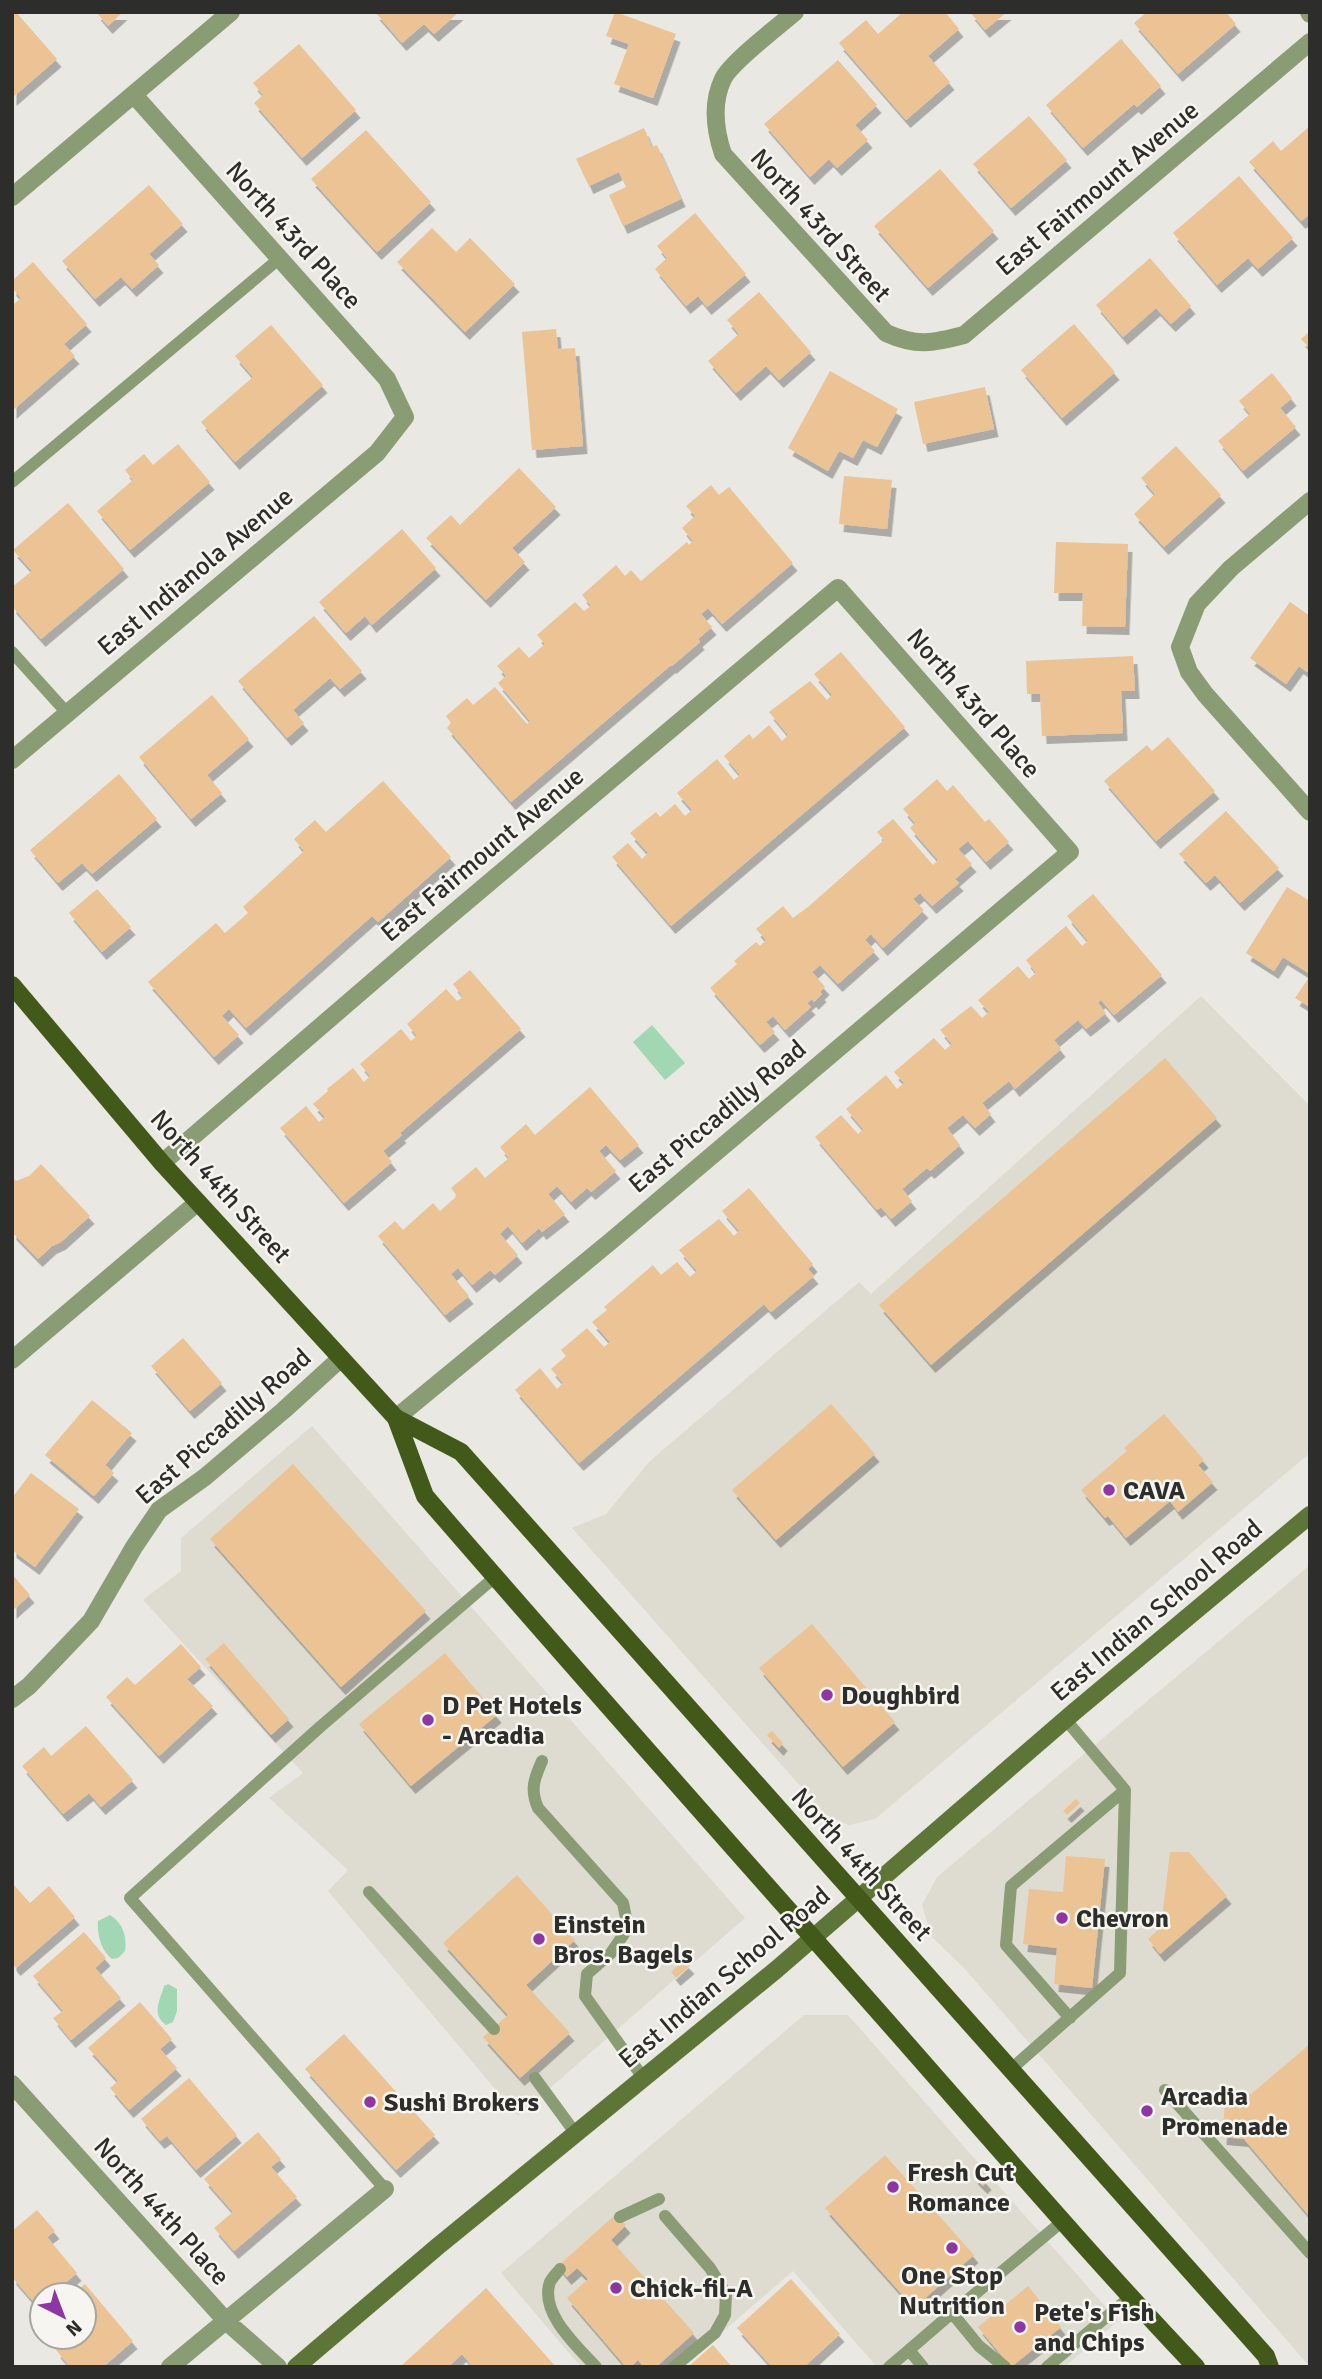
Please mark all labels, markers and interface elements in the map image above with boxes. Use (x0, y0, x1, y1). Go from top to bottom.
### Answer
street label: East Fairmount Avenue (990, 94, 1206, 283)
street label: North 43rd Street (743, 143, 897, 309)
street label: North 43rd Place (219, 155, 368, 316)
street label: East Indianola Avenue (91, 481, 300, 663)
street label: North 43rd Place (900, 622, 1047, 785)
street label: East Fairmount Avenue (375, 760, 591, 949)
street label: East Piccadilly Road (622, 1033, 813, 1200)
street label: North 44th Street (143, 1103, 297, 1270)
street label: East Piccadilly Road (129, 1342, 318, 1512)
place label: CAVA (1123, 1475, 1186, 1507)
marker: CAVA (1101, 1482, 1117, 1498)
street label: East Indian School Road (1044, 1513, 1269, 1709)
place label: Doughbird (841, 1680, 960, 1712)
marker: Doughbird (819, 1687, 835, 1703)
place label: D Pet Hotels - Arcadia (442, 1690, 582, 1752)
marker: D Pet Hotels - Arcadia (420, 1712, 436, 1728)
street label: North 44th Street (784, 1781, 938, 1948)
street label: East Indian School Road (612, 1880, 837, 2076)
place label: Chevron (1076, 1903, 1169, 1935)
place label: Einstein Bros. Bagels (553, 1909, 693, 1971)
marker: Chevron (1054, 1910, 1070, 1926)
marker: Einstein Bros. Bagels (531, 1931, 547, 1947)
place label: Arcadia Promenade (1161, 2081, 1288, 2143)
place label: Sushi Brokers (384, 2087, 539, 2119)
marker: Sushi Brokers (362, 2094, 378, 2110)
marker: Arcadia Promenade (1139, 2103, 1155, 2119)
street label: North 44th Place (86, 2131, 236, 2292)
place label: Fresh Cut Romance (907, 2157, 1014, 2219)
marker: Fresh Cut Romance (885, 2179, 901, 2195)
marker: One Stop Nutrition (944, 2240, 960, 2256)
place label: One Stop Nutrition (899, 2260, 1005, 2322)
place label: Chick-fil-A (630, 2273, 753, 2305)
marker: Chick-fil-A (608, 2280, 624, 2296)
north arrow (28, 2281, 98, 2351)
place label: Pete's Fish and Chips (1034, 2297, 1155, 2359)
text: N (61, 2315, 87, 2341)
marker: Pete's Fish and Chips (1012, 2319, 1028, 2335)

